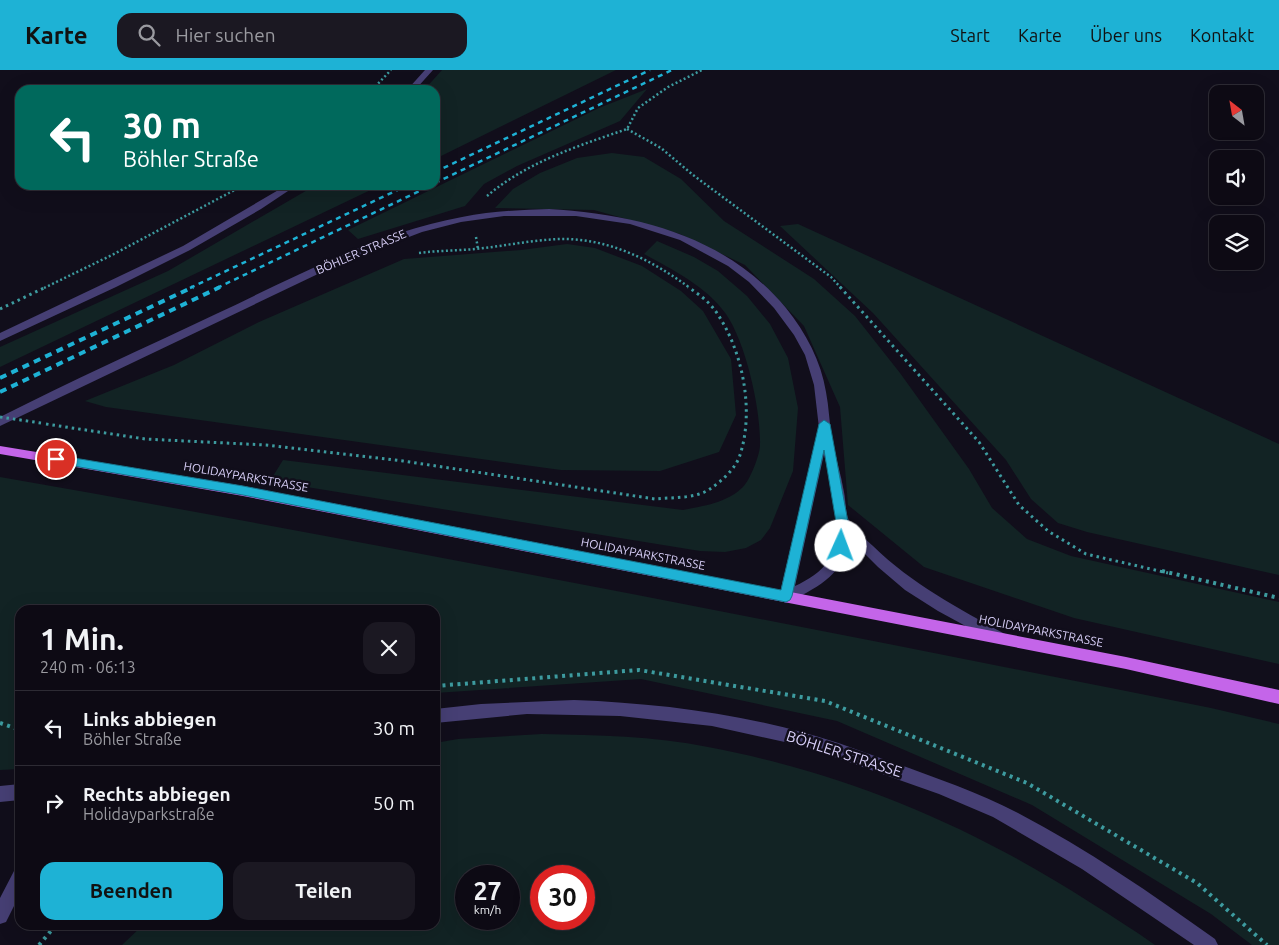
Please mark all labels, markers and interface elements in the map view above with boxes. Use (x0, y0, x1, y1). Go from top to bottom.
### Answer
search box (117, 13, 467, 58)
icon: search (135, 21, 163, 49)
text: Karte (25, 22, 87, 49)
text: Hier suchen (175, 24, 276, 46)
text: Start (950, 25, 990, 45)
text: Karte (1018, 25, 1062, 45)
text: Über uns (1090, 25, 1162, 45)
text: Kontakt (1190, 25, 1254, 45)
north arrow (1209, 85, 1264, 140)
map controls (1209, 85, 1264, 270)
icon: left (40, 105, 105, 170)
text: 30 m (123, 105, 201, 145)
text: Böhler Straße (123, 146, 259, 171)
button: sound (1209, 150, 1264, 205)
button: layers (1209, 215, 1264, 270)
street label: BÖHLER STRASSE (314, 227, 408, 276)
pin (35, 438, 77, 480)
icon: arrive (42, 445, 70, 473)
street label: HOLIDAYPARKSTRASSE (183, 459, 310, 494)
position arrow (814, 519, 866, 571)
street label: HOLIDAYPARKSTRASSE (580, 535, 707, 572)
street label: HOLIDAYPARKSTRASSE (978, 612, 1105, 649)
text: 1 Min. (40, 622, 124, 656)
button: close (363, 622, 415, 674)
text: 240 m · 06:13 (40, 658, 136, 676)
text: Links abbiegen (83, 708, 217, 730)
icon: left (40, 714, 68, 742)
text: 30 m (373, 717, 415, 739)
street label: BÖHLER STRASSE (784, 727, 904, 780)
text: Böhler Straße (83, 730, 182, 748)
text: Rechts abbiegen (83, 783, 231, 805)
icon: right (40, 789, 68, 817)
text: 50 m (373, 792, 415, 814)
text: Holidayparkstraße (83, 805, 215, 823)
button: Beenden (40, 862, 223, 920)
button: Teilen (233, 862, 415, 920)
speed limit sign: 30 (530, 865, 595, 930)
text: 27 (473, 877, 502, 905)
text: km/h (474, 903, 501, 916)

